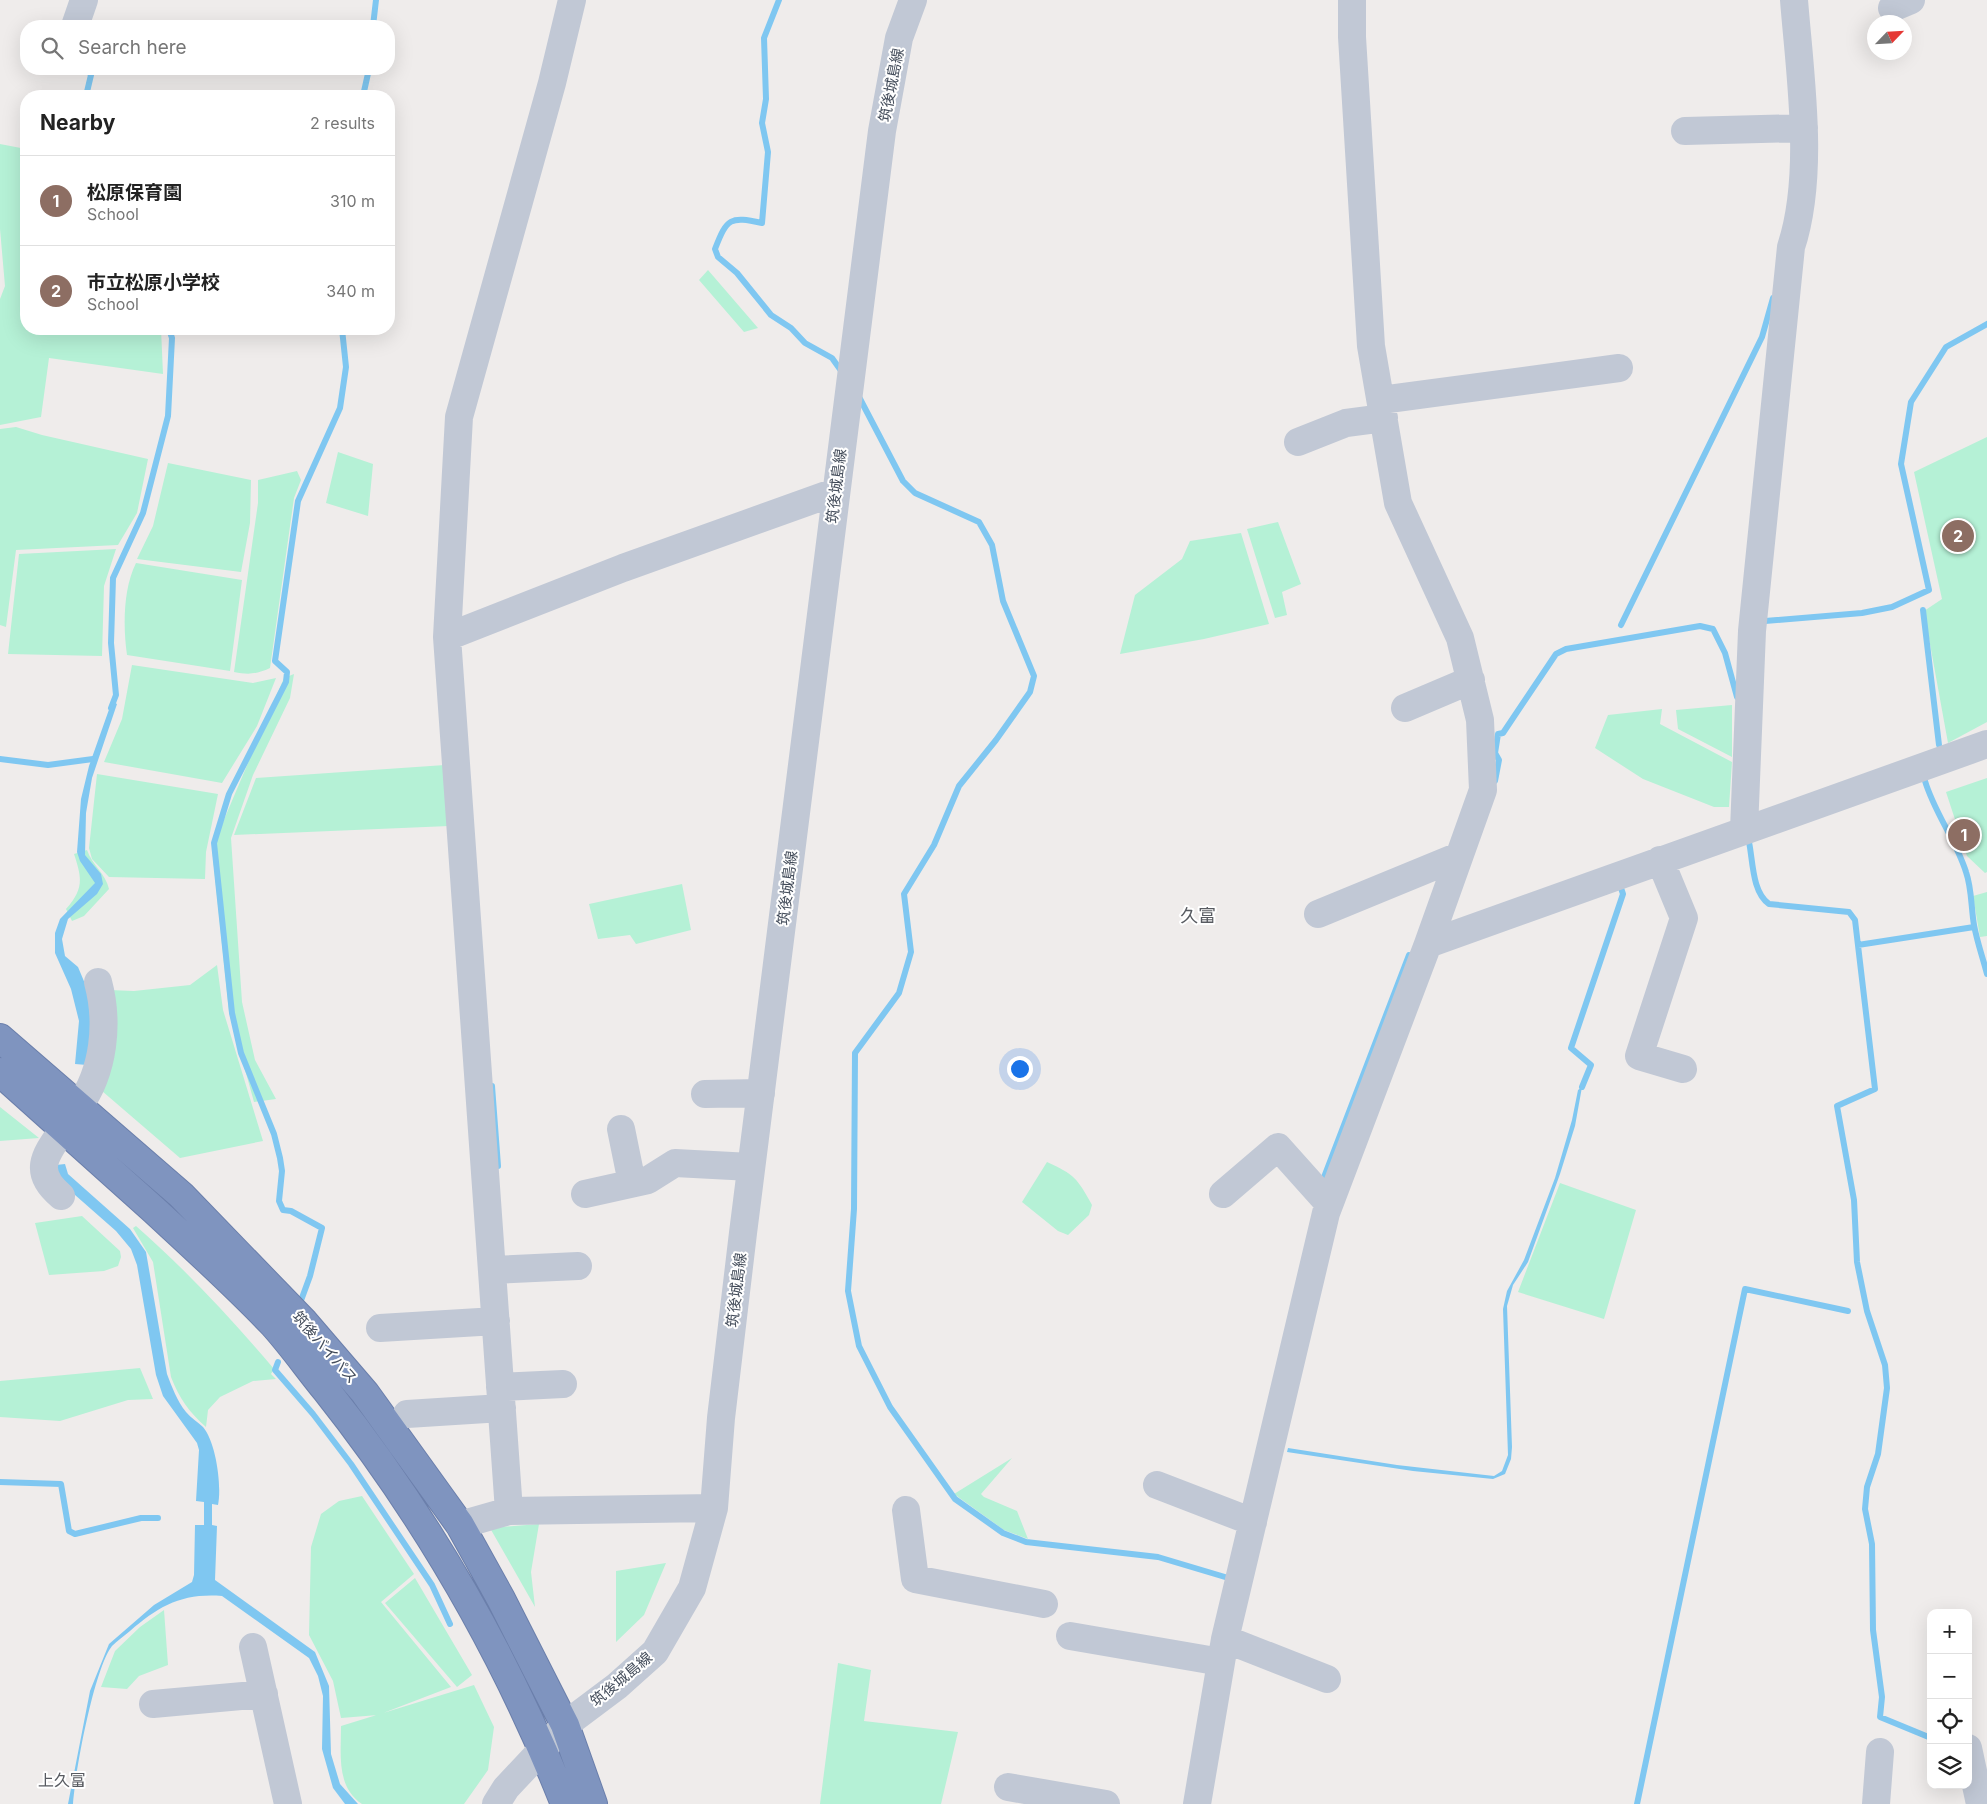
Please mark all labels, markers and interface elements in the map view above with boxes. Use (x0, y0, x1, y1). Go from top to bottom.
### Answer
north arrow (1867, 15, 1912, 60)
search box (20, 20, 395, 75)
icon: search (38, 34, 66, 62)
text: Search here (78, 36, 187, 59)
street label: 筑後城島線 (875, 46, 907, 124)
text: Nearby (40, 110, 115, 135)
text: 2 results (310, 113, 375, 133)
text: 松原保育園 (87, 181, 182, 204)
text: 1 (53, 191, 59, 211)
text: 310 m (330, 191, 375, 211)
text: School (87, 204, 139, 224)
text: 市立松原小学校 (87, 271, 220, 294)
text: 2 (51, 281, 61, 301)
text: 340 m (326, 281, 375, 301)
text: School (87, 294, 139, 314)
street label: 筑後城島線 (822, 448, 850, 524)
pin: 2 (1942, 517, 1974, 555)
pin: 1 (1948, 816, 1980, 854)
street label: 筑後城島線 (773, 850, 801, 926)
district label: 久富 (1180, 905, 1216, 926)
your location (1007, 1056, 1033, 1082)
street label: 筑後城島線 (722, 1252, 750, 1328)
street label: 筑後バイパス (288, 1307, 362, 1387)
map controls (1927, 1609, 1972, 1789)
button: + (1927, 1609, 1972, 1654)
street label: 筑後城島線 (586, 1648, 656, 1710)
button: − (1927, 1654, 1972, 1699)
button: locate (1927, 1699, 1972, 1744)
button: layers (1927, 1744, 1972, 1789)
district label: 上久富 (38, 1770, 86, 1790)

